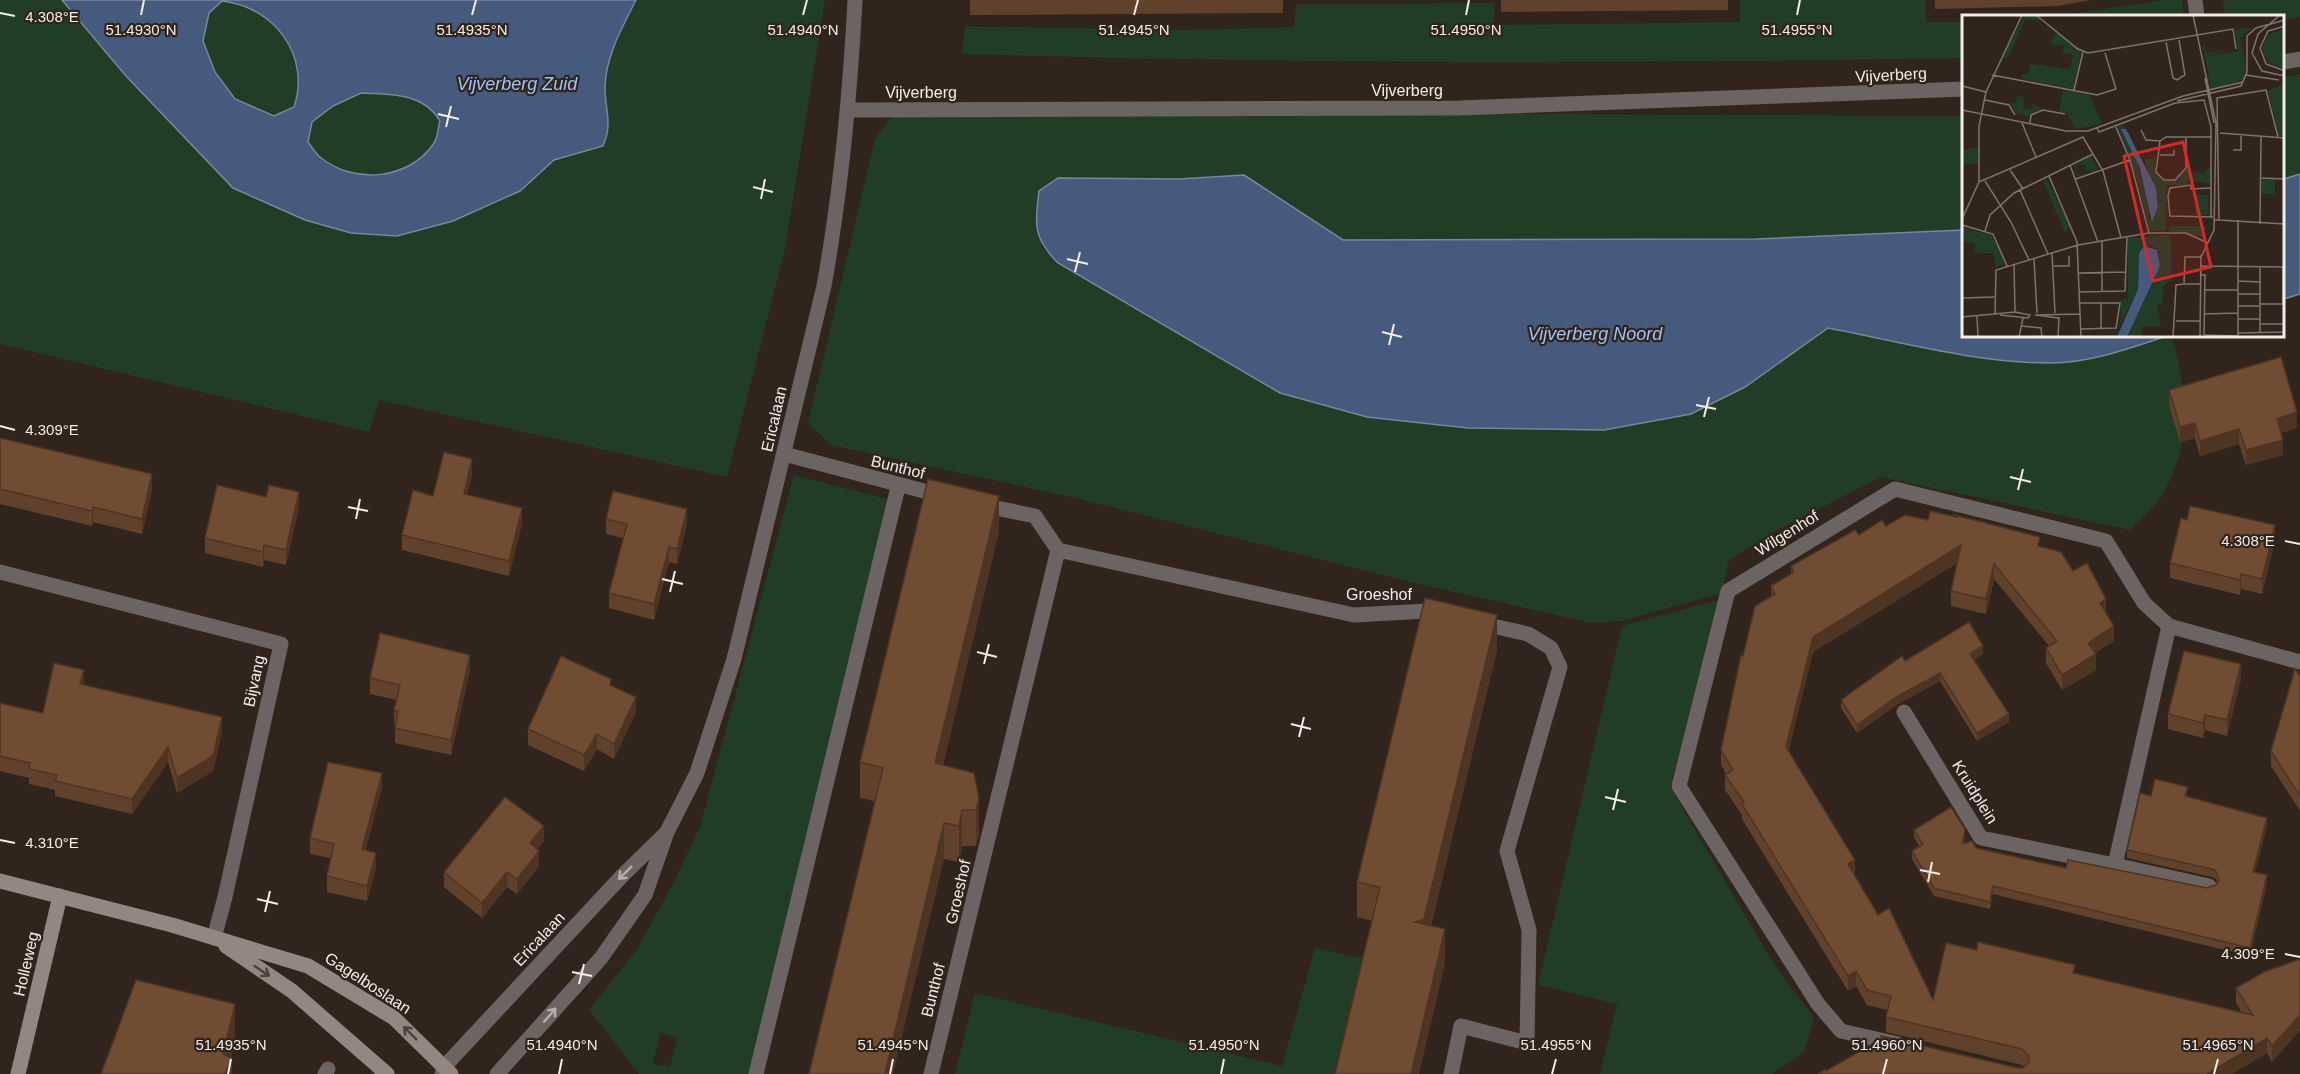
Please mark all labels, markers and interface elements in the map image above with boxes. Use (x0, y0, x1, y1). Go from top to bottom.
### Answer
text: 4.308°E (25, 8, 79, 25)
inset map (1962, 15, 2285, 338)
text: 51.4930°N (105, 21, 177, 38)
text: 51.4935°N (436, 21, 508, 38)
text: 51.4940°N (767, 21, 839, 38)
text: 51.4945°N (1098, 21, 1170, 38)
text: 51.4950°N (1430, 21, 1502, 38)
text: 51.4955°N (1761, 21, 1833, 38)
street label: Vijverberg (1855, 65, 1927, 85)
water label: Vijverberg Zuid (457, 74, 578, 94)
street label: Vijverberg (1371, 82, 1443, 99)
street label: Vijverberg (885, 84, 957, 101)
water label: Vijverberg Noord (1528, 324, 1663, 344)
street label: Ericalaan (758, 385, 790, 453)
text: 4.309°E (25, 421, 79, 438)
street label: Bunthof (869, 452, 927, 482)
street label: Wilgenhof (1752, 507, 1822, 559)
text: 4.308°E (2221, 532, 2275, 549)
street label: Groeshof (1346, 586, 1412, 603)
street label: Bijvang (240, 654, 268, 708)
street label: Kruidplein (1949, 757, 2001, 827)
text: 4.310°E (25, 834, 79, 851)
street label: Groeshof (942, 857, 974, 926)
one-way arrow (618, 865, 632, 880)
street label: Ericalaan (510, 909, 568, 969)
street label: Holleweg (10, 930, 42, 998)
text: 4.309°E (2221, 945, 2275, 962)
street label: Gagelboslaan (322, 949, 414, 1017)
street label: Bunthof (918, 961, 948, 1019)
one-way arrow (254, 965, 270, 977)
one-way arrow (543, 1007, 556, 1023)
one-way arrow (402, 1025, 417, 1040)
text: 51.4935°N (195, 1036, 267, 1053)
text: 51.4940°N (526, 1036, 598, 1053)
text: 51.4945°N (857, 1036, 929, 1053)
text: 51.4950°N (1188, 1036, 1260, 1053)
text: 51.4955°N (1520, 1036, 1592, 1053)
text: 51.4960°N (1851, 1036, 1923, 1053)
text: 51.4965°N (2182, 1036, 2254, 1053)

